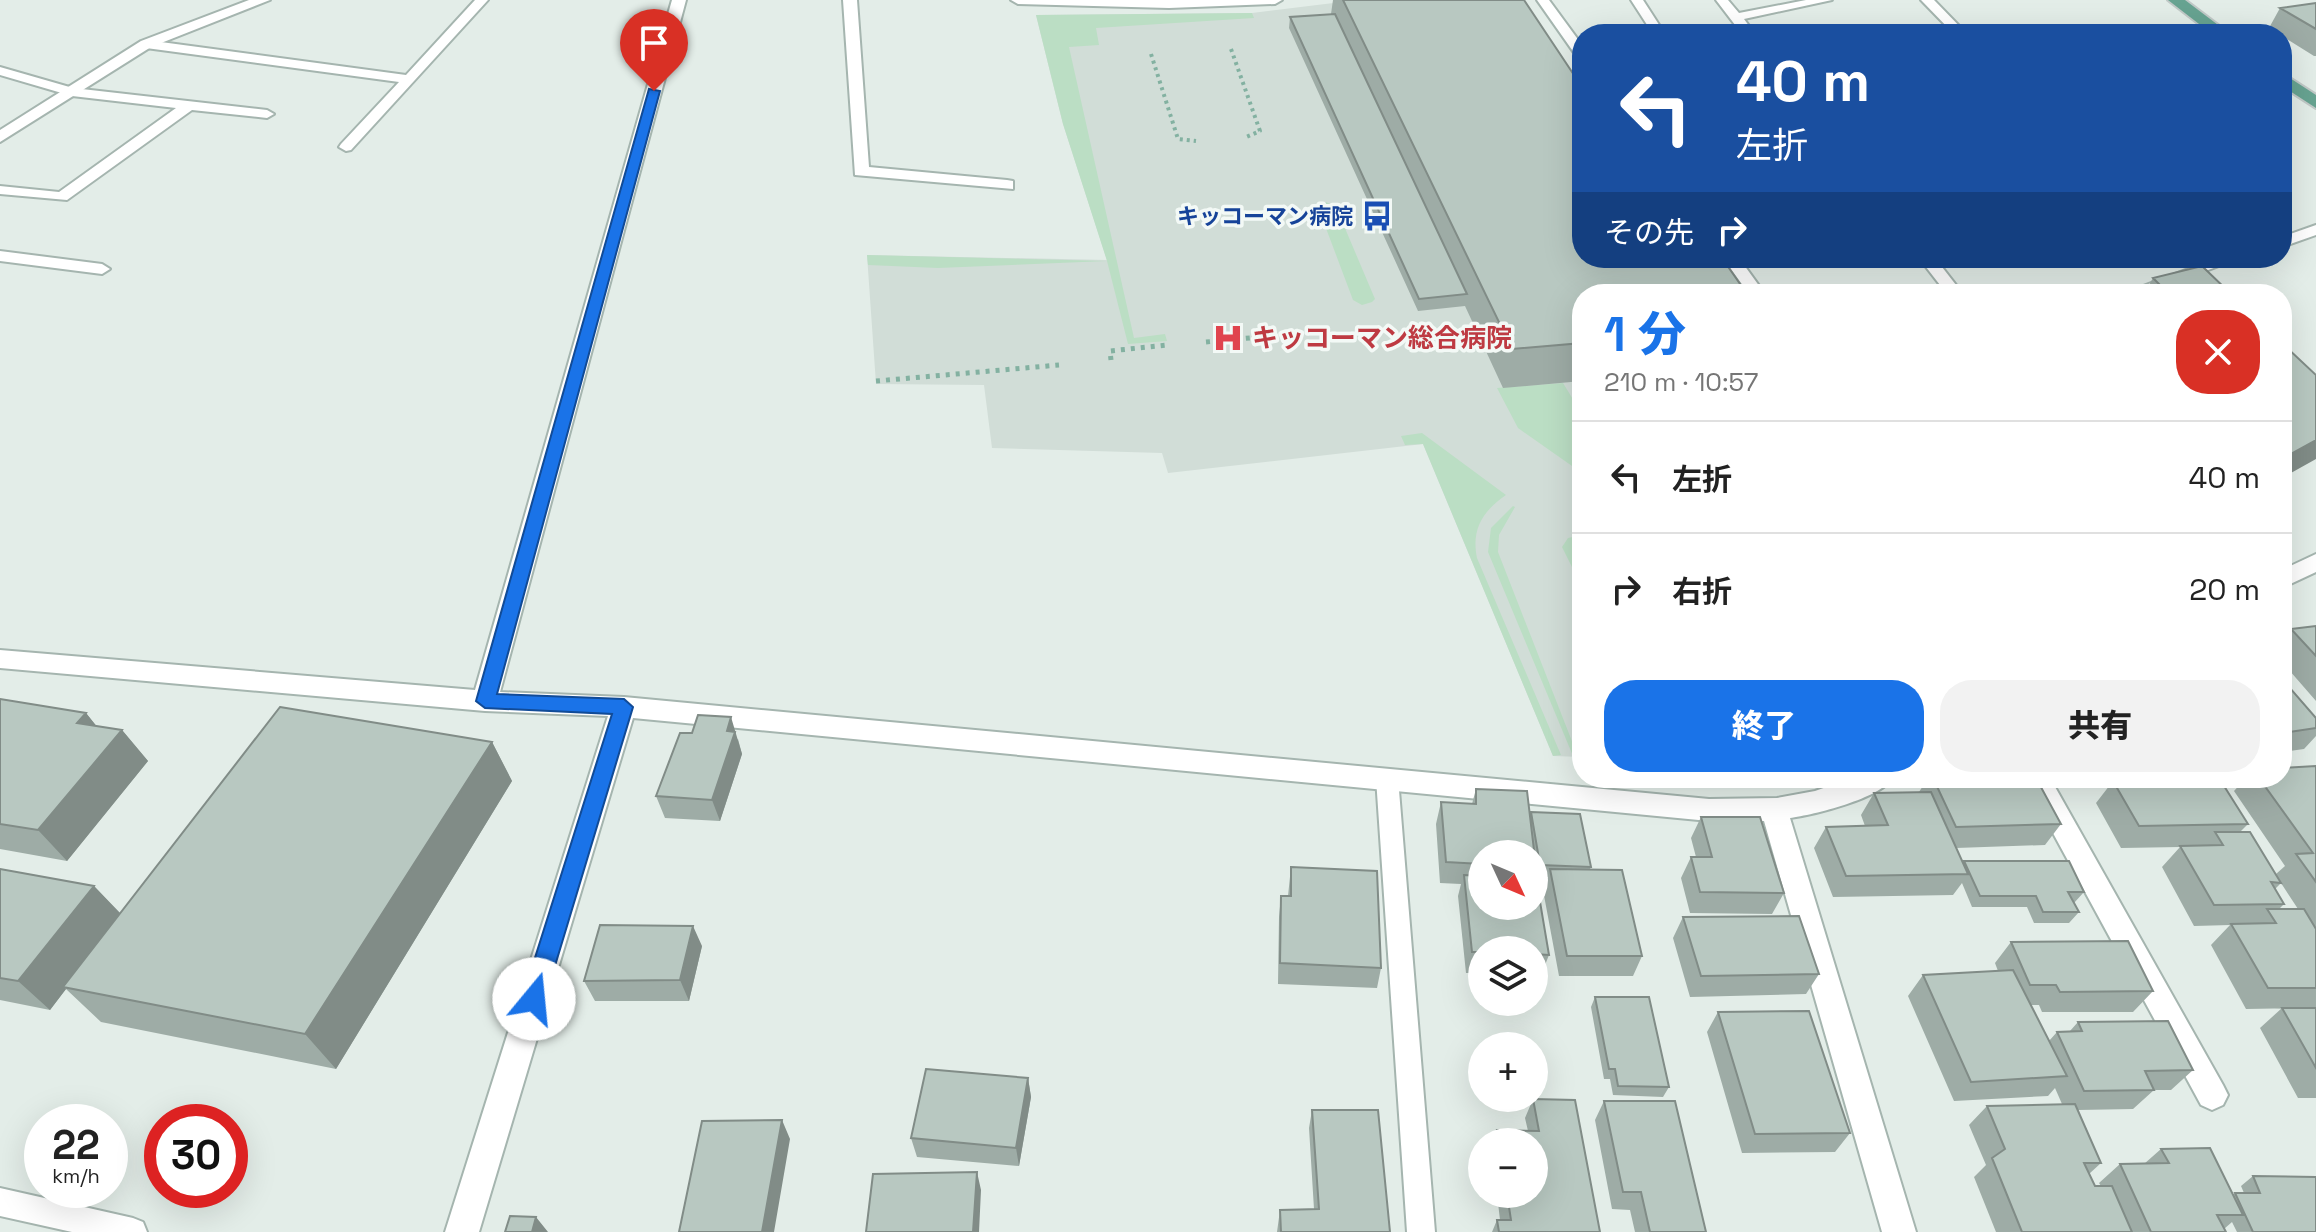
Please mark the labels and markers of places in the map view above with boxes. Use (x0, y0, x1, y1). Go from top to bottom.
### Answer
pin (620, 9, 688, 91)
bus stop icon: キッコーマン病院 (1360, 199, 1394, 233)
place label: キッコーマン病院 (1177, 202, 1353, 230)
hospital icon: キッコーマン総合病院 (1211, 321, 1245, 355)
place label: キッコーマン総合病院 (1252, 321, 1512, 355)

